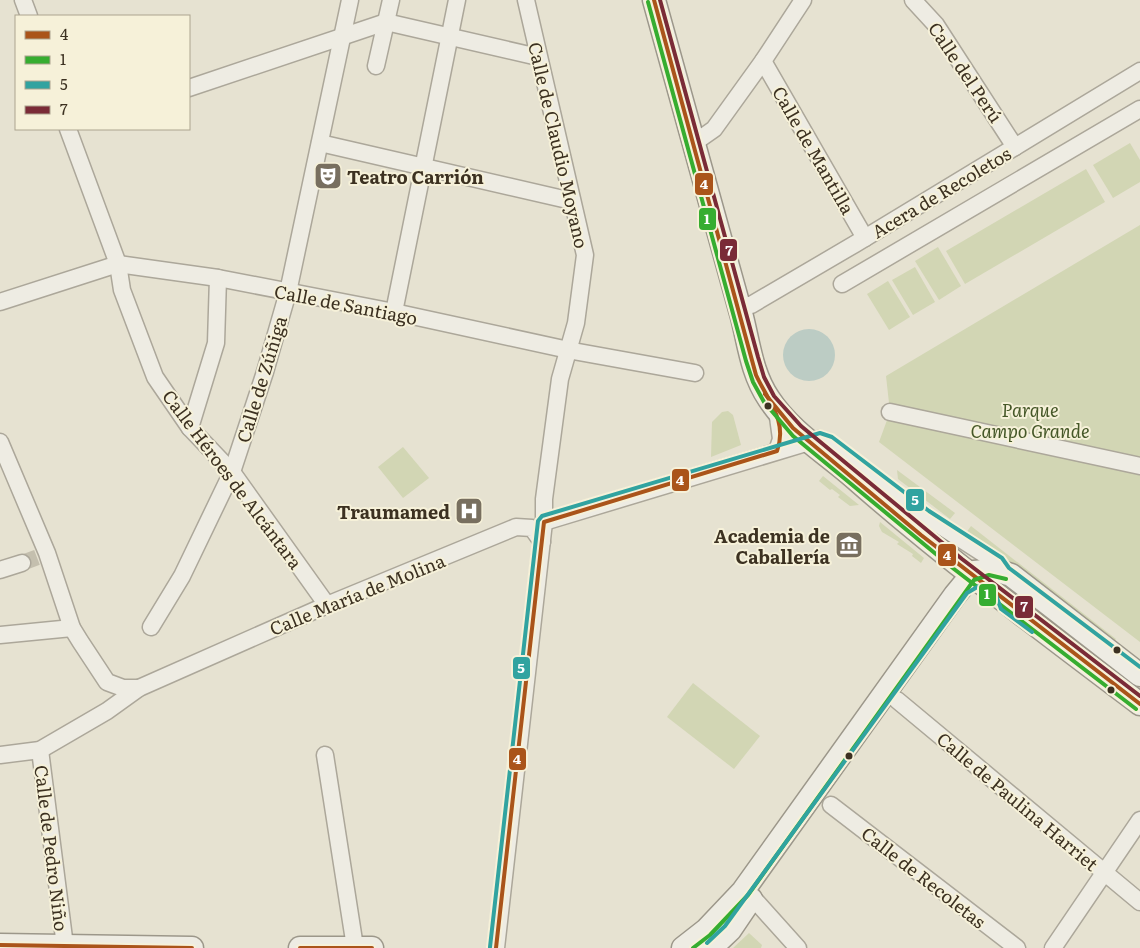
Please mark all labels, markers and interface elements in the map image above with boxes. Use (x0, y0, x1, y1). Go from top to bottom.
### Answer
legend (15, 15, 190, 130)
street label: Calle del Perú (922, 16, 1010, 128)
text: 4 (60, 22, 68, 45)
street label: Calle de Claudio Moyano (522, 39, 596, 251)
text: 1 (60, 47, 66, 70)
text: 5 (60, 72, 68, 95)
street label: Calle de Mantilla (766, 81, 862, 219)
text: 7 (60, 97, 68, 120)
street label: Acera de Recoletos (866, 140, 1016, 244)
theatre icon: Teatro Carrión (313, 161, 343, 191)
place label: Teatro Carrión (347, 163, 484, 190)
line badge: 4 (694, 172, 714, 196)
text: 4 (700, 173, 709, 193)
line badge: 1 (698, 207, 717, 231)
text: 1 (704, 208, 710, 228)
line badge: 7 (719, 238, 738, 262)
text: 7 (725, 239, 733, 259)
street label: Calle de Santiago (272, 277, 420, 331)
street label: Calle de Zúñiga (229, 312, 293, 446)
street label: Calle Héroes de Alcántara (157, 384, 310, 575)
park label: Parque Campo Grande (970, 396, 1090, 444)
unlabelled marker (763, 401, 773, 411)
line badge: 4 (671, 468, 690, 492)
text: 4 (676, 469, 685, 489)
line badge: 5 (905, 488, 925, 512)
text: 5 (911, 489, 919, 509)
hospital icon: Traumamed (454, 496, 484, 526)
place label: Traumamed (337, 498, 450, 525)
place label: Academia de Caballería (714, 522, 831, 570)
museum icon: Academia de Caballería (834, 530, 864, 560)
line badge: 4 (937, 543, 957, 567)
text: 4 (943, 544, 952, 564)
street label: Calle María de Molina (265, 546, 449, 642)
line badge: 1 (978, 583, 997, 607)
text: 1 (984, 583, 990, 603)
line badge: 7 (1014, 595, 1034, 619)
text: 7 (1020, 595, 1028, 615)
unlabelled marker (1112, 645, 1122, 655)
line badge: 5 (512, 656, 531, 680)
text: 5 (517, 657, 525, 677)
unlabelled marker (1106, 685, 1116, 695)
street label: Calle de Paulina Harriet (931, 725, 1105, 877)
line badge: 4 (508, 747, 527, 771)
text: 4 (513, 748, 522, 768)
unlabelled marker (844, 751, 854, 761)
street label: Calle de Pedro Niño (28, 763, 76, 933)
street label: Calle de Recoletas (856, 820, 992, 934)

